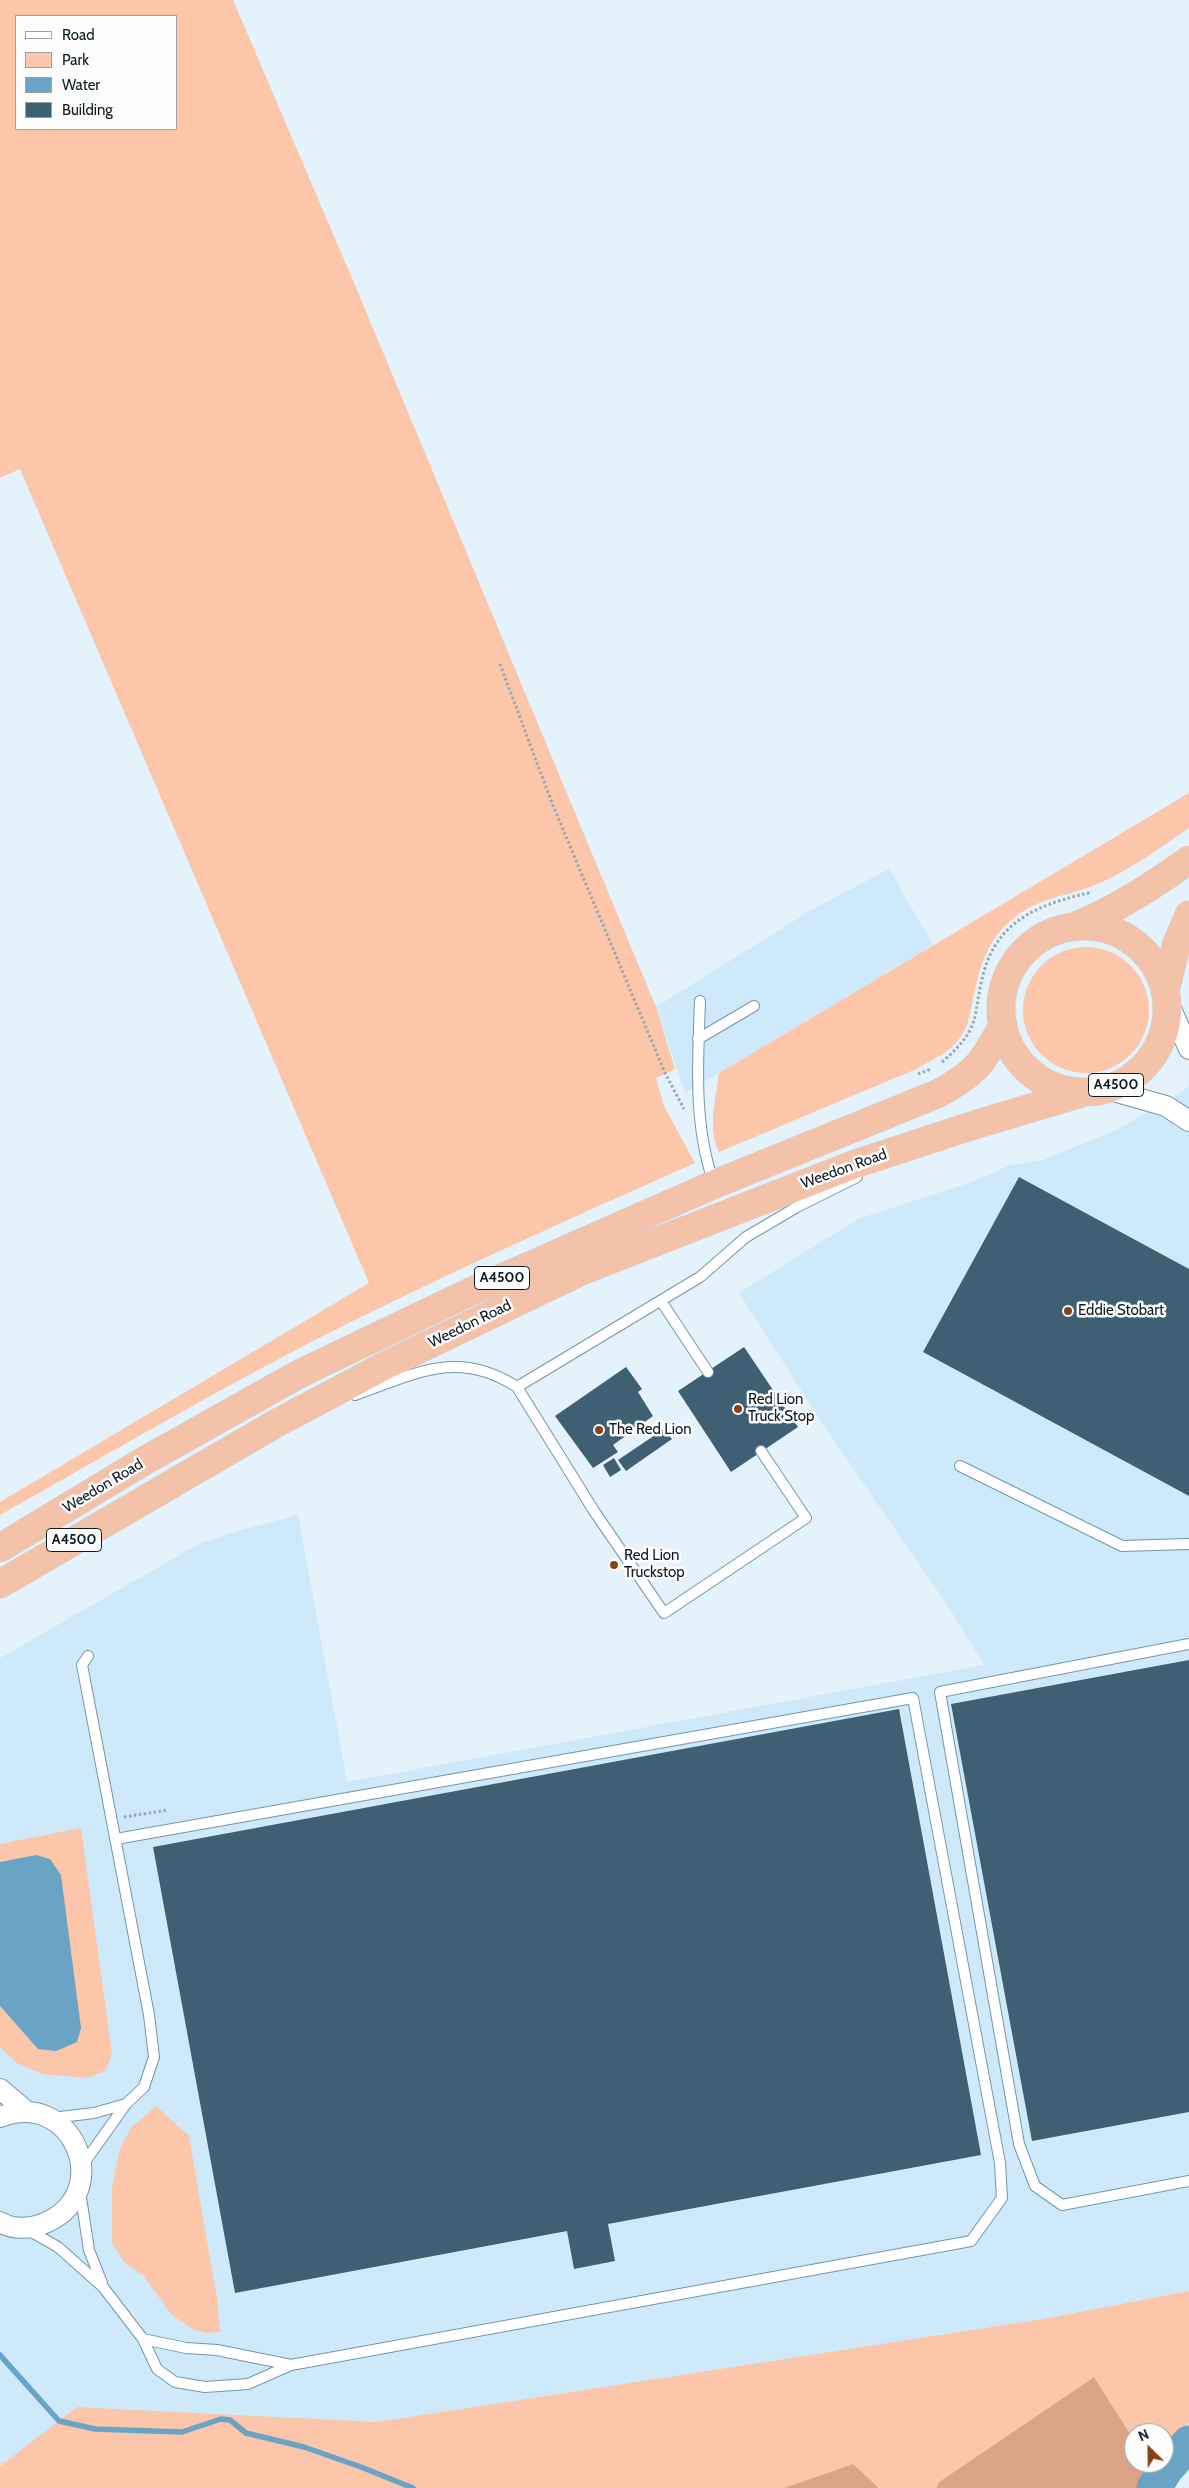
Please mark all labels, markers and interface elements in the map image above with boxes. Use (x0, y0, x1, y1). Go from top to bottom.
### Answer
legend (15, 15, 178, 130)
text: Road (62, 26, 95, 44)
text: Park (62, 51, 89, 69)
text: Water (62, 76, 100, 94)
text: Building (62, 101, 113, 119)
road number: A4500 (1088, 1074, 1144, 1096)
street label: Weedon Road (799, 1145, 889, 1193)
road number: A4500 (474, 1266, 530, 1290)
street label: Weedon Road (426, 1296, 514, 1352)
place label: Eddie Stobart (1078, 1302, 1164, 1320)
marker: Eddie Stobart (1062, 1305, 1074, 1317)
place label: Red Lion Truck Stop (748, 1391, 814, 1426)
marker: Red Lion Truck Stop (732, 1403, 744, 1415)
place label: The Red Lion (609, 1421, 692, 1439)
marker: The Red Lion (593, 1424, 605, 1436)
street label: Weedon Road (60, 1455, 146, 1517)
road number: A4500 (46, 1528, 102, 1552)
place label: Red Lion Truckstop (624, 1547, 685, 1582)
marker: Red Lion Truckstop (608, 1559, 620, 1571)
north arrow (1124, 2423, 1174, 2473)
text: N (1135, 2425, 1152, 2445)

